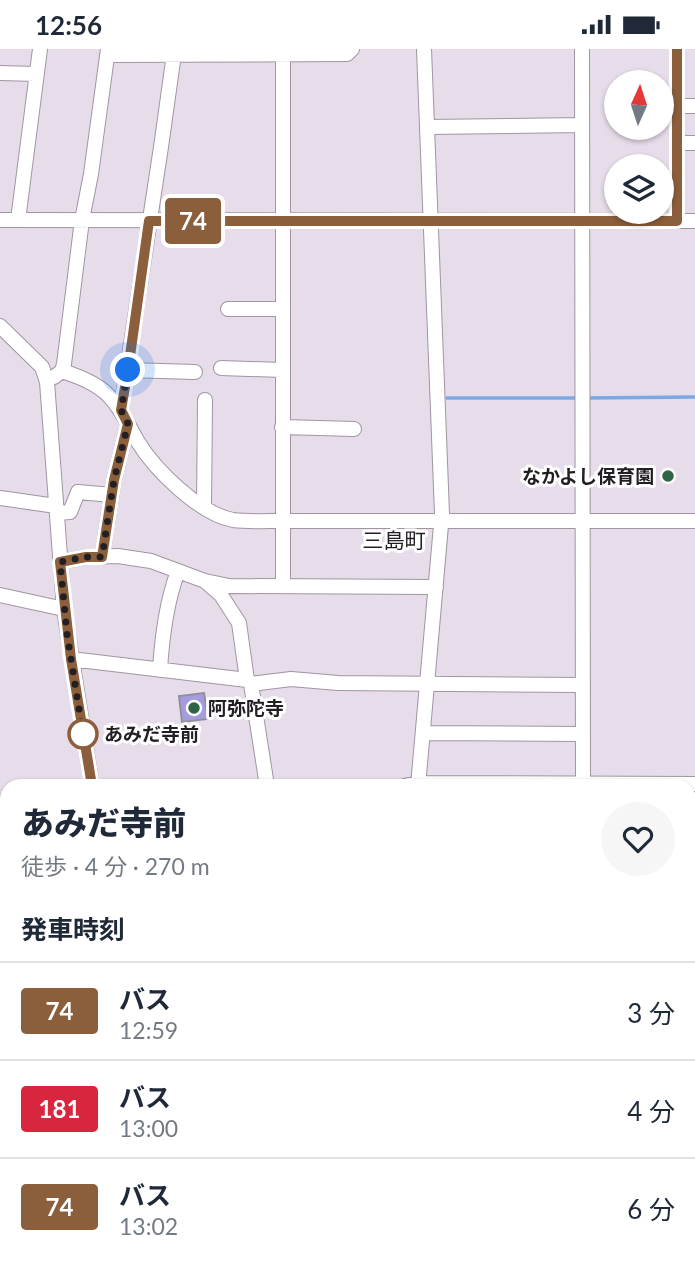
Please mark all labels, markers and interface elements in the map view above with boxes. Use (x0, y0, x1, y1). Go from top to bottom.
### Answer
text: 12:56 (35, 9, 102, 41)
north arrow (604, 70, 674, 140)
map controls (604, 70, 674, 224)
button: layers (604, 154, 674, 224)
line badge: 74 (162, 198, 224, 244)
text: 74 (179, 206, 207, 235)
your location (110, 352, 145, 387)
place label: なかよし保育園 (522, 464, 654, 487)
marker: なかよし保育園 (660, 468, 676, 484)
district label: 三島町 (363, 527, 426, 552)
place label: 阿弥陀寺 (208, 696, 284, 719)
marker: 阿弥陀寺 (186, 700, 202, 716)
marker: あみだ寺前 (68, 719, 98, 749)
place label: あみだ寺前 (104, 722, 199, 745)
text: あみだ寺前 (21, 802, 186, 842)
button: heart (601, 802, 675, 876)
text: 徒歩 · 4 分 · 270 m (21, 852, 210, 880)
text: 発車時刻 (21, 913, 125, 945)
text: バス (119, 983, 171, 1015)
text: 74 (46, 996, 73, 1025)
text: 3 分 (627, 997, 675, 1029)
text: 12:59 (119, 1016, 178, 1044)
text: バス (119, 1081, 171, 1113)
text: 181 (39, 1094, 80, 1123)
text: 4 分 (627, 1095, 675, 1127)
text: 13:00 (119, 1114, 178, 1142)
text: バス (119, 1179, 171, 1211)
text: 74 (46, 1192, 73, 1221)
text: 6 分 (627, 1193, 675, 1225)
text: 13:02 (119, 1212, 178, 1240)

